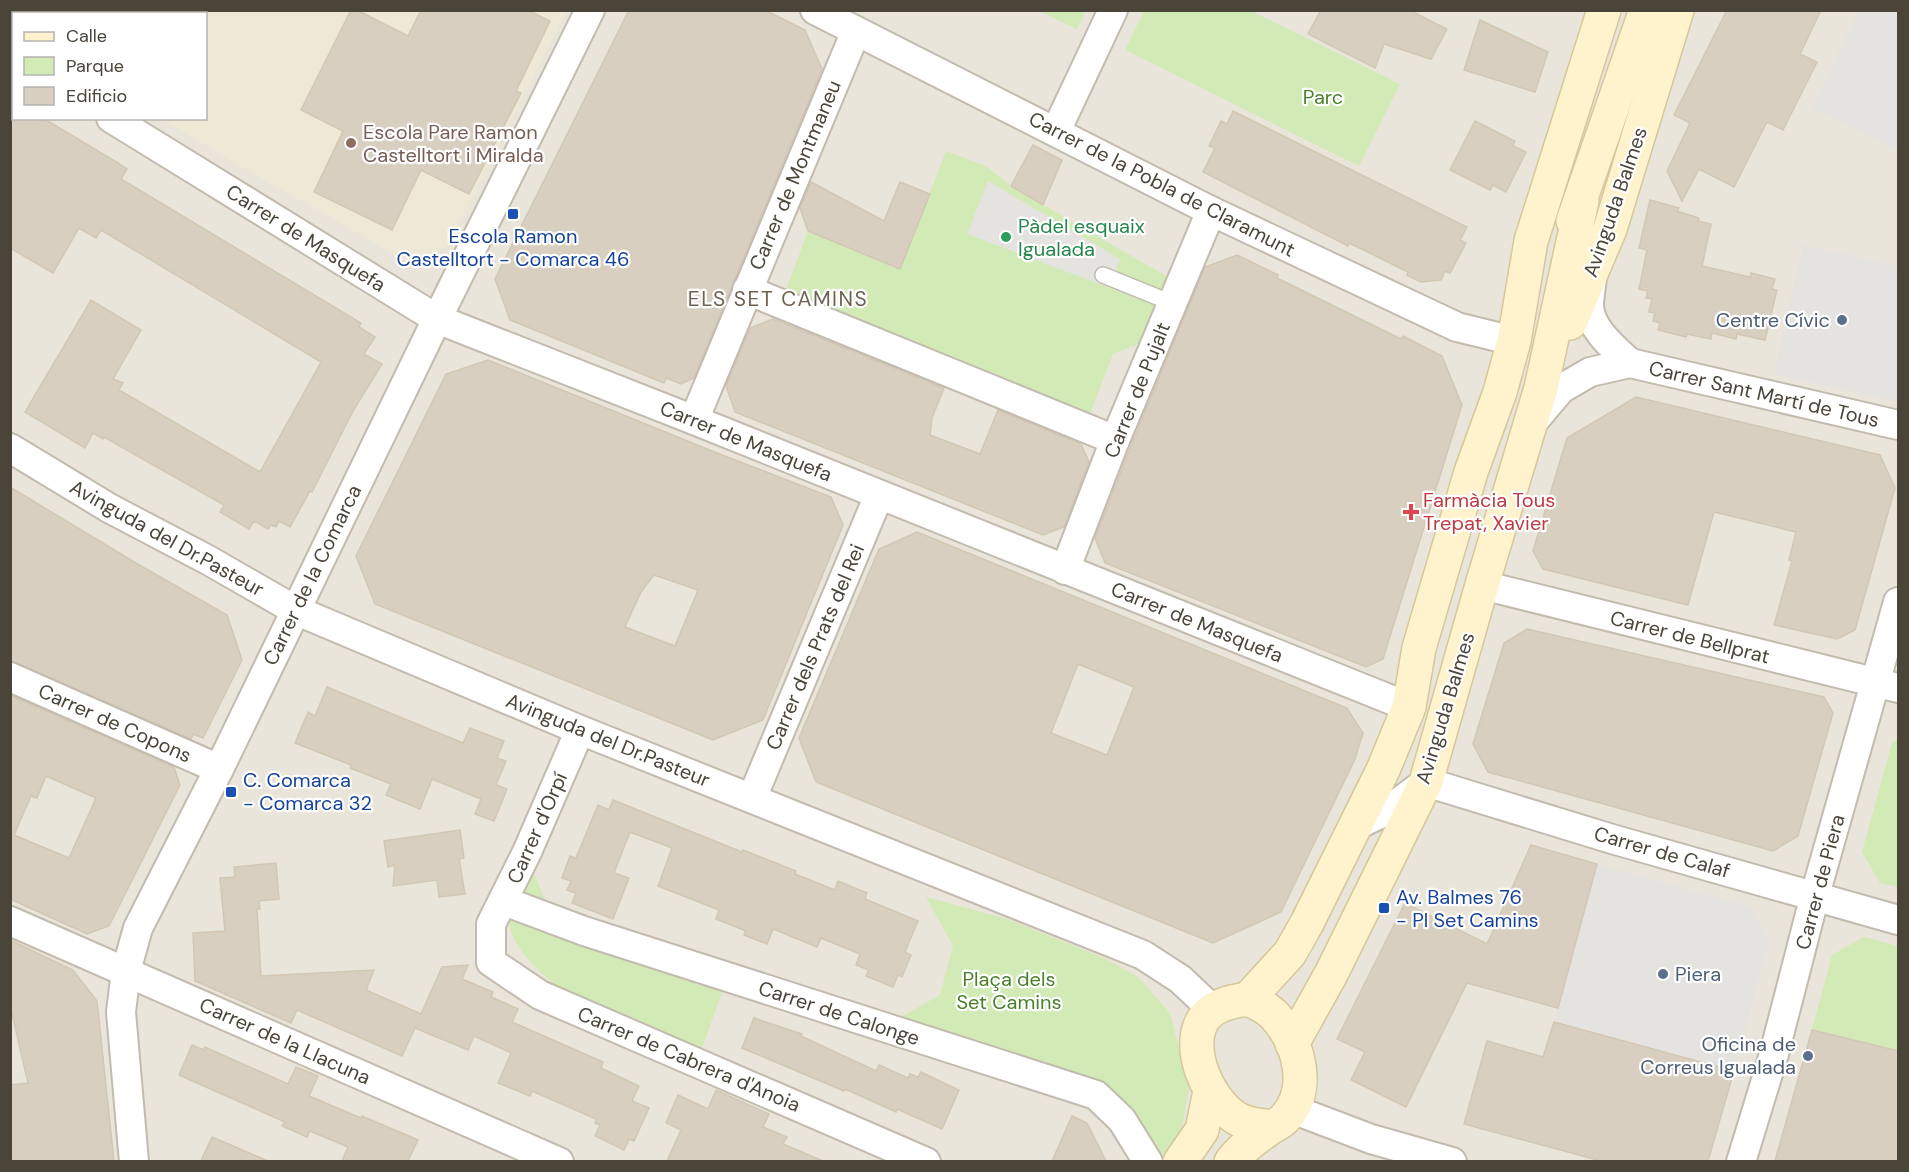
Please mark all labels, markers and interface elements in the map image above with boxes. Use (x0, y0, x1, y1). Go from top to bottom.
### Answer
legend (12, 12, 207, 120)
text: Calle (66, 24, 107, 48)
text: Parque (66, 54, 124, 78)
street label: Carrer de Montmaneu (743, 76, 847, 274)
text: Edificio (66, 84, 127, 108)
park label: Parc (1303, 84, 1343, 110)
street label: Carrer de la Pobla de Claramunt (1024, 105, 1300, 263)
place label: Escola Pare Ramon Castelltort i Miralda (363, 119, 544, 168)
street label: Avinguda Balmes (1577, 124, 1653, 280)
marker: Escola Pare Ramon Castelltort i Miralda (344, 136, 358, 150)
street label: Carrer de Masquefa (221, 178, 391, 298)
marker: Escola Ramon Castelltort - Comarca 46 (506, 207, 520, 221)
place label: Pàdel esquaix Igualada (1018, 213, 1145, 262)
place label: Escola Ramon Castelltort - Comarca 46 (396, 223, 630, 272)
marker: Pàdel esquaix Igualada (999, 230, 1013, 244)
district label: ELS SET CAMINS (688, 285, 868, 313)
place label: Centre Cívic (1716, 307, 1830, 333)
marker: Centre Cívic (1835, 313, 1849, 327)
street label: Carrer de Pujalt (1098, 318, 1176, 462)
street label: Carrer Sant Martí de Tous (1646, 355, 1882, 433)
street label: Carrer de Masquefa (656, 395, 836, 487)
street label: Avinguda del Dr.Pasteur (65, 474, 269, 602)
street label: Carrer de la Comarca (257, 480, 367, 670)
place label: Farmàcia Tous Trepat, Xavier (1423, 487, 1555, 536)
marker: Farmàcia Tous Trepat, Xavier (1404, 505, 1418, 519)
street label: Carrer dels Prats del Rei (760, 540, 870, 754)
street label: Carrer de Masquefa (1107, 576, 1287, 668)
street label: Carrer de Bellprat (1607, 605, 1773, 669)
street label: Avinguda Balmes (1410, 629, 1480, 787)
street label: Carrer de Copons (34, 678, 196, 768)
street label: Avinguda del Dr.Pasteur (502, 687, 714, 793)
place label: C. Comarca - Comarca 32 (243, 767, 372, 816)
street label: Carrer d'Orpí (501, 768, 573, 888)
marker: C. Comarca - Comarca 32 (224, 785, 238, 799)
street label: Carrer de Piera (1789, 812, 1851, 952)
street label: Carrer de Calaf (1591, 820, 1733, 884)
place label: Av. Balmes 76 - Pl Set Camins (1396, 884, 1539, 933)
marker: Av. Balmes 76 - Pl Set Camins (1377, 901, 1391, 915)
place label: Piera (1675, 961, 1721, 987)
park label: Plaça dels Set Camins (956, 966, 1062, 1015)
marker: Piera (1656, 967, 1670, 981)
street label: Carrer de Calonge (755, 975, 923, 1051)
street label: Carrer de la Llacuna (195, 992, 375, 1090)
street label: Carrer de Cabrera d'Anoia (574, 1000, 804, 1118)
place label: Oficina de Correus Igualada (1640, 1031, 1796, 1080)
marker: Oficina de Correus Igualada (1801, 1049, 1815, 1063)

